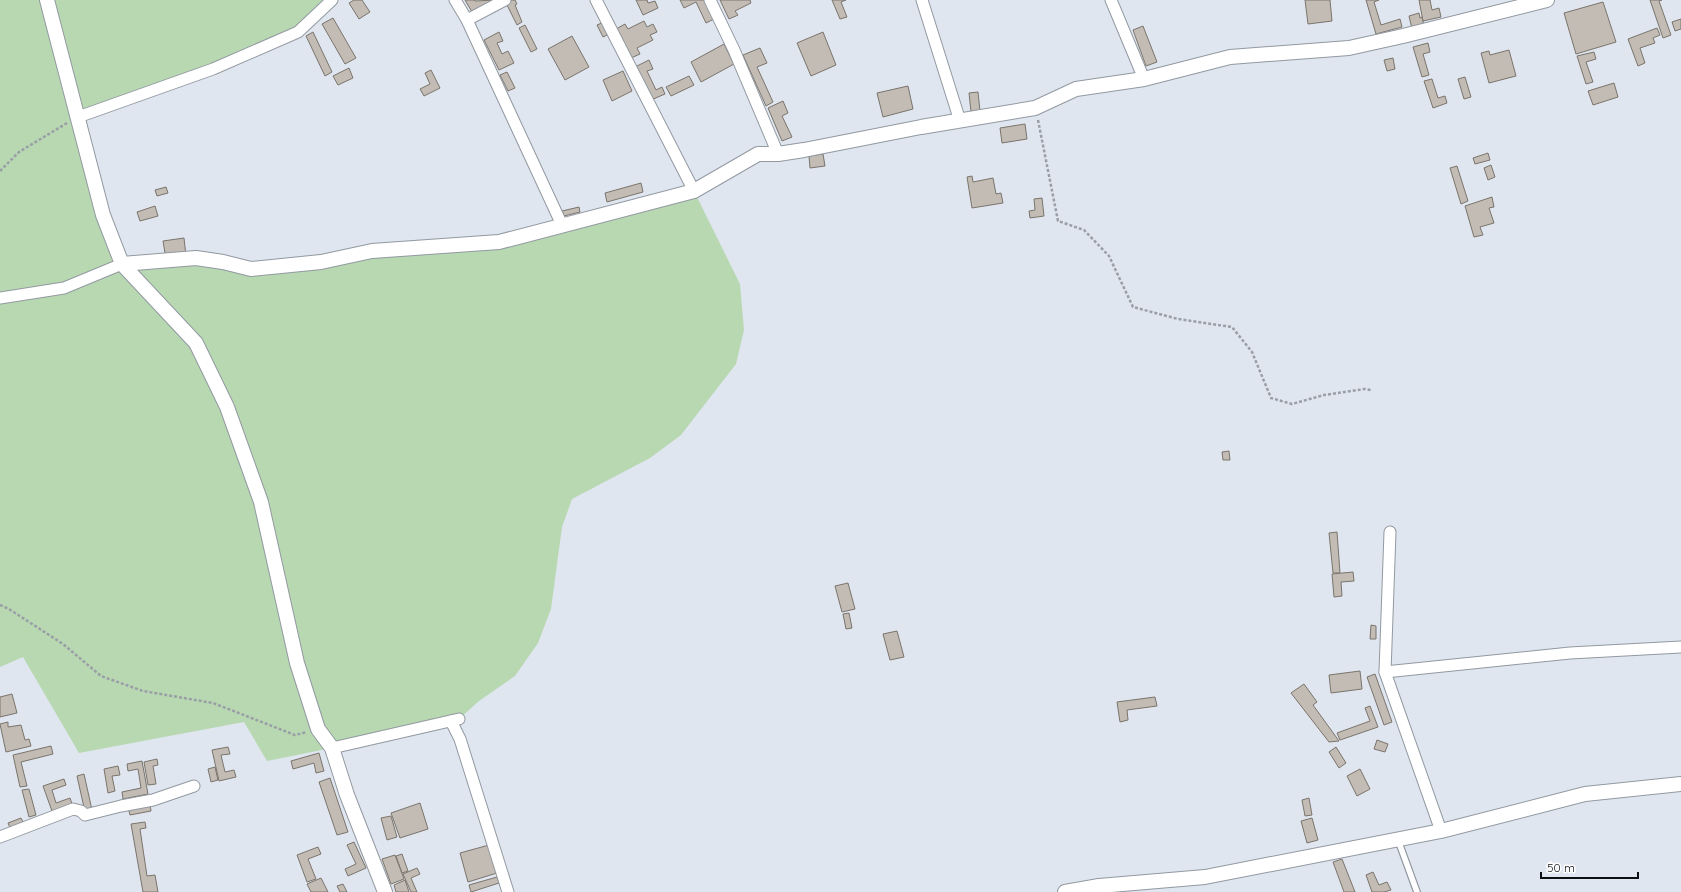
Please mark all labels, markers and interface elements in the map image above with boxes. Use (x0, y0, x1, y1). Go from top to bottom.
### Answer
scale bar (1541, 854, 1638, 880)
text: 50 m (1547, 860, 1575, 875)

